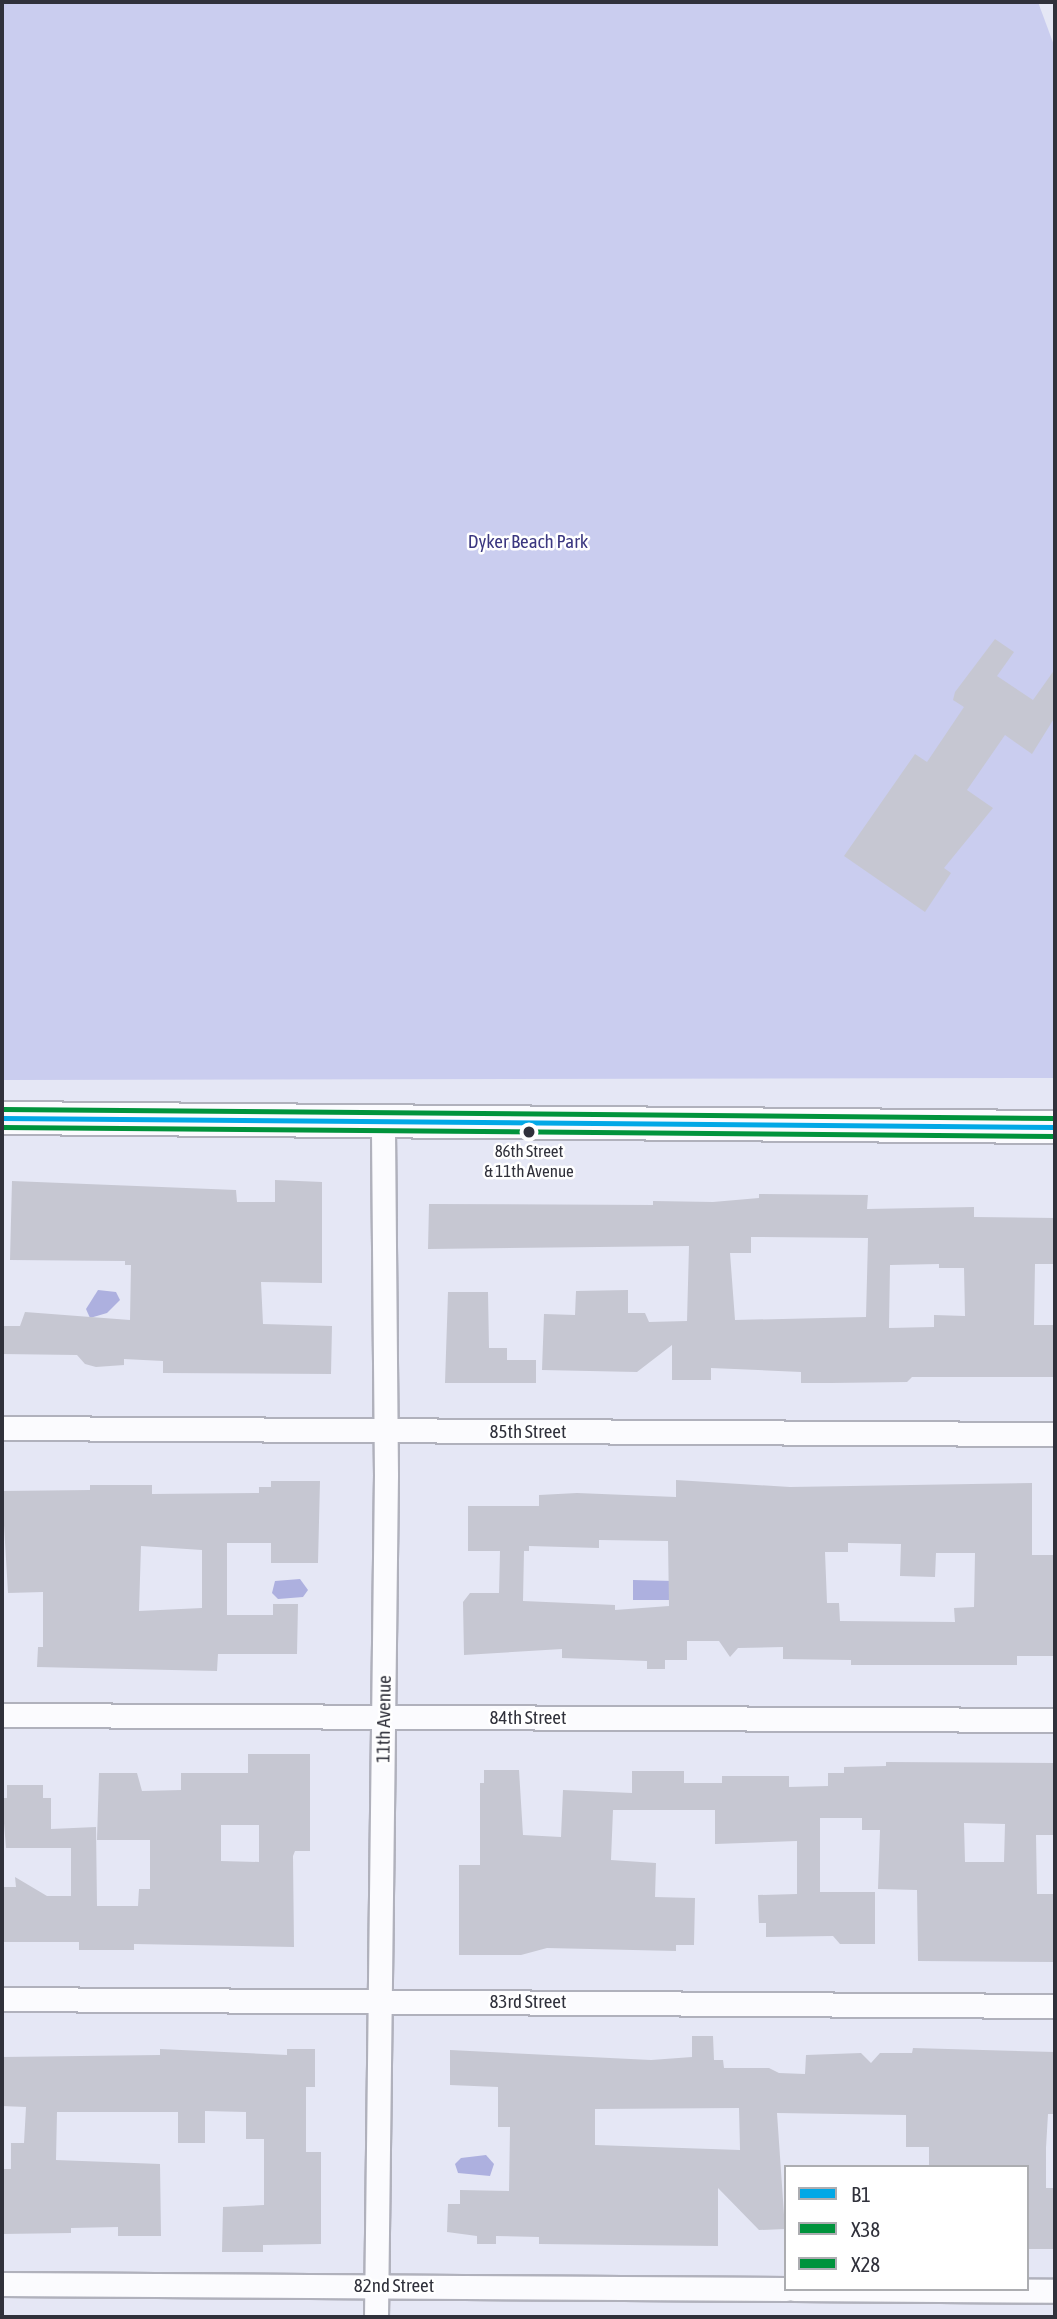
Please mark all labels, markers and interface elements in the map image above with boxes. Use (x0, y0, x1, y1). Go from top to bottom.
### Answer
park label: Dyker Beach Park (468, 531, 588, 553)
marker: 86th Street & 11th Avenue (522, 1125, 536, 1139)
place label: 86th Street & 11th Avenue (484, 1142, 574, 1182)
street label: 85th Street (490, 1421, 566, 1443)
street label: 11th Avenue (372, 1675, 396, 1763)
street label: 84th Street (490, 1707, 566, 1729)
street label: 83rd Street (490, 1991, 566, 2013)
legend (784, 2165, 1029, 2291)
text: B1 (851, 2182, 871, 2206)
text: X38 (851, 2217, 880, 2241)
text: X28 (851, 2252, 880, 2276)
street label: 82nd Street (354, 2275, 434, 2297)

